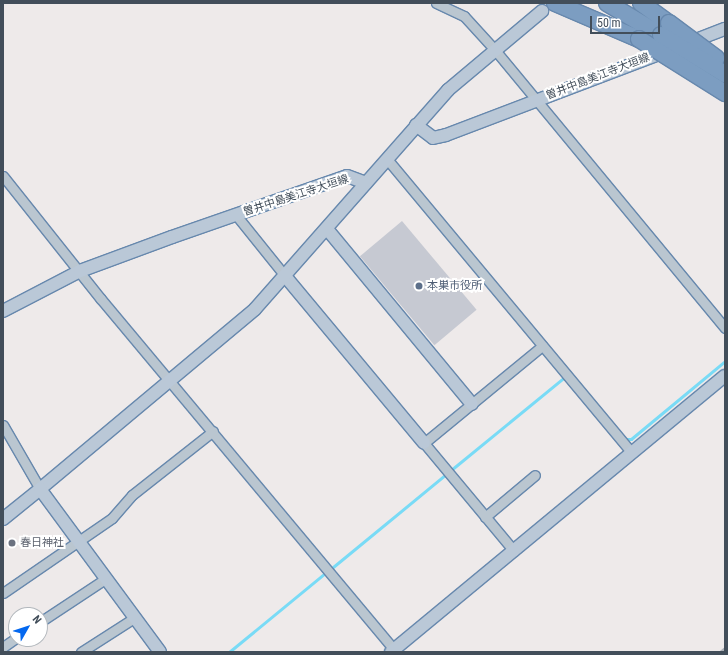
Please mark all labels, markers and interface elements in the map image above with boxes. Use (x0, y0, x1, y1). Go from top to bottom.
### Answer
scale bar (592, 8, 662, 34)
text: 50 m (597, 16, 621, 30)
street label: 曽井中島美江寺大垣線 (544, 51, 652, 103)
street label: 曽井中島美江寺大垣線 (242, 173, 350, 219)
place label: 本巣市役所 (427, 279, 482, 293)
marker: 本巣市役所 (414, 281, 424, 291)
place label: 春日神社 (20, 536, 64, 550)
marker: 春日神社 (7, 538, 17, 548)
north arrow (8, 607, 48, 647)
text: N (30, 613, 44, 626)

